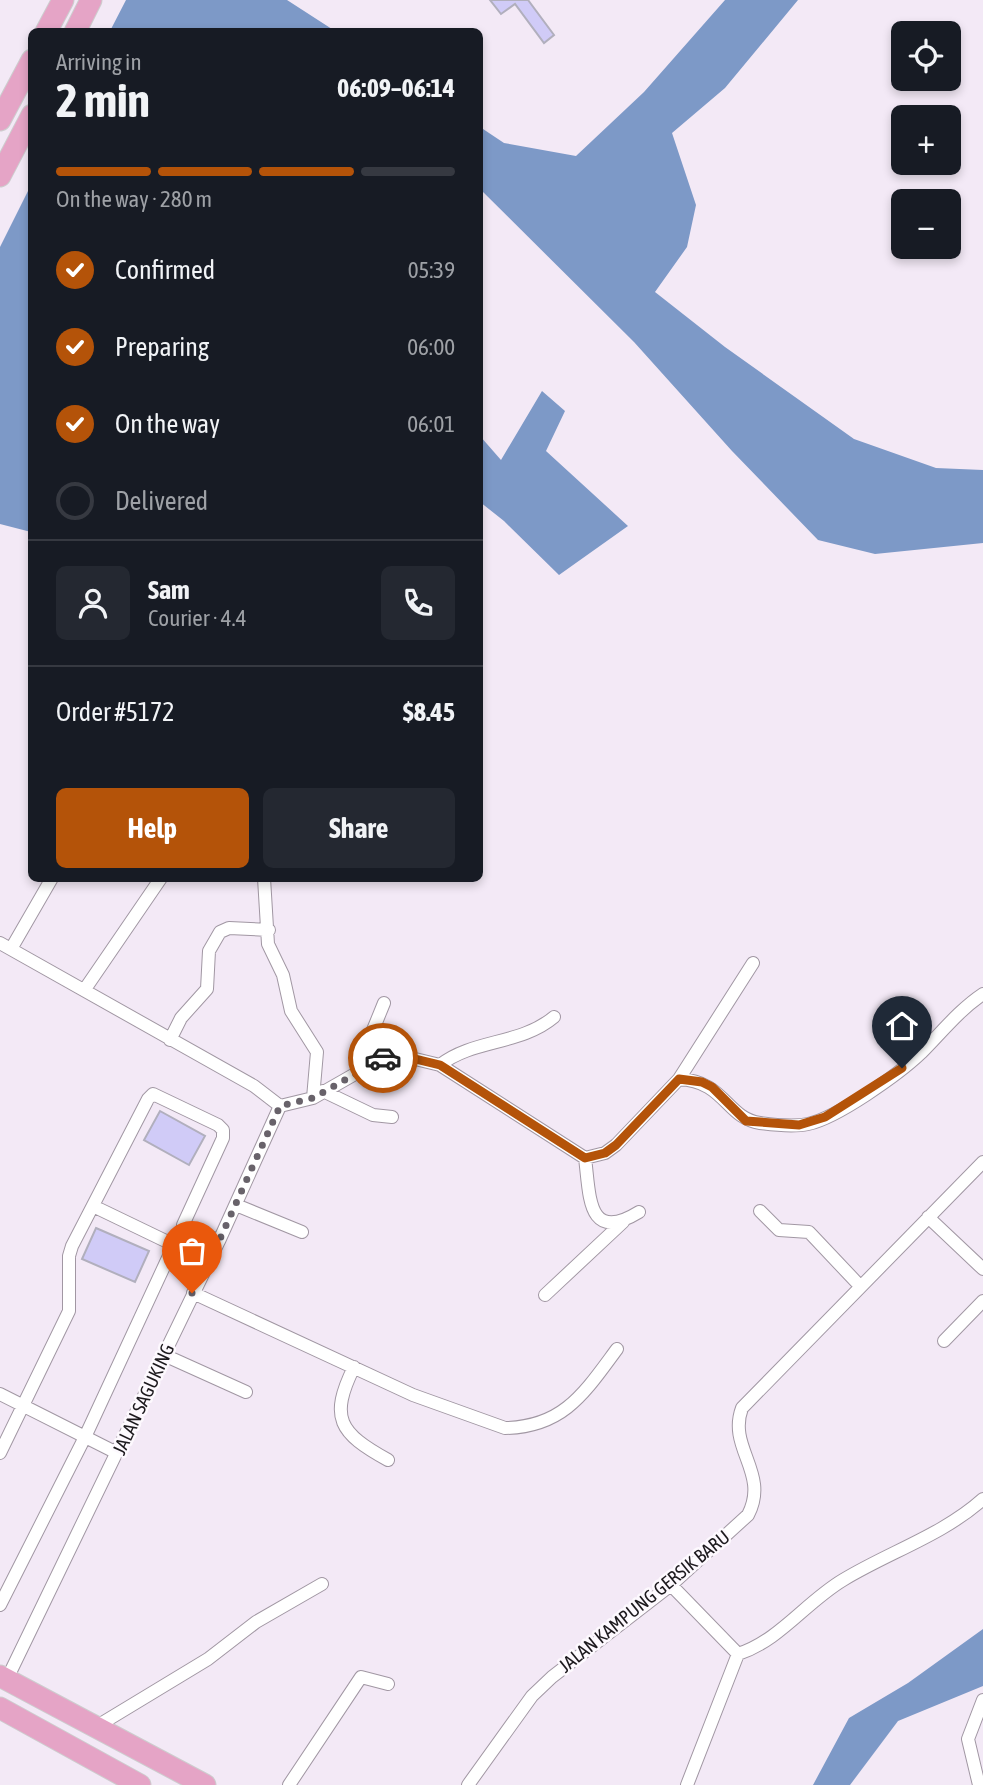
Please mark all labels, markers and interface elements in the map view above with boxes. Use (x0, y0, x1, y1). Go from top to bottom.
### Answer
map controls (891, 21, 961, 259)
button: locate (891, 21, 961, 91)
text: Arriving in (56, 49, 142, 75)
text: 06:09–06:14 (337, 73, 455, 103)
text: 2 min (56, 74, 150, 127)
button: + (891, 105, 961, 175)
text: On the way · 280 m (56, 186, 212, 212)
button: − (891, 189, 961, 259)
icon: check (56, 251, 94, 289)
text: Confirmed (115, 255, 215, 285)
text: 05:39 (408, 257, 455, 283)
icon: check (56, 328, 94, 366)
text: Preparing (115, 332, 209, 362)
text: 06:00 (407, 334, 455, 360)
icon: check (56, 405, 94, 443)
text: On the way (115, 409, 220, 439)
text: 06:01 (407, 411, 455, 437)
text: Delivered (115, 486, 208, 516)
button: person (56, 566, 130, 640)
button: phone (381, 566, 455, 640)
text: Sam (148, 575, 190, 605)
text: Courier · 4.4 (148, 605, 247, 631)
text: Order #5172 (56, 697, 175, 727)
text: $8.45 (403, 697, 455, 727)
button: Help (56, 788, 249, 868)
button: Share (263, 788, 455, 868)
pin (872, 996, 932, 1068)
icon: home (883, 1007, 921, 1045)
courier (348, 1023, 418, 1093)
icon: car (364, 1039, 402, 1077)
pin (162, 1221, 222, 1293)
icon: bag (173, 1232, 211, 1270)
street label: JALAN SAGUKING (108, 1340, 178, 1458)
street label: JALAN KAMPUNG GERSIK BARU (554, 1525, 734, 1677)

